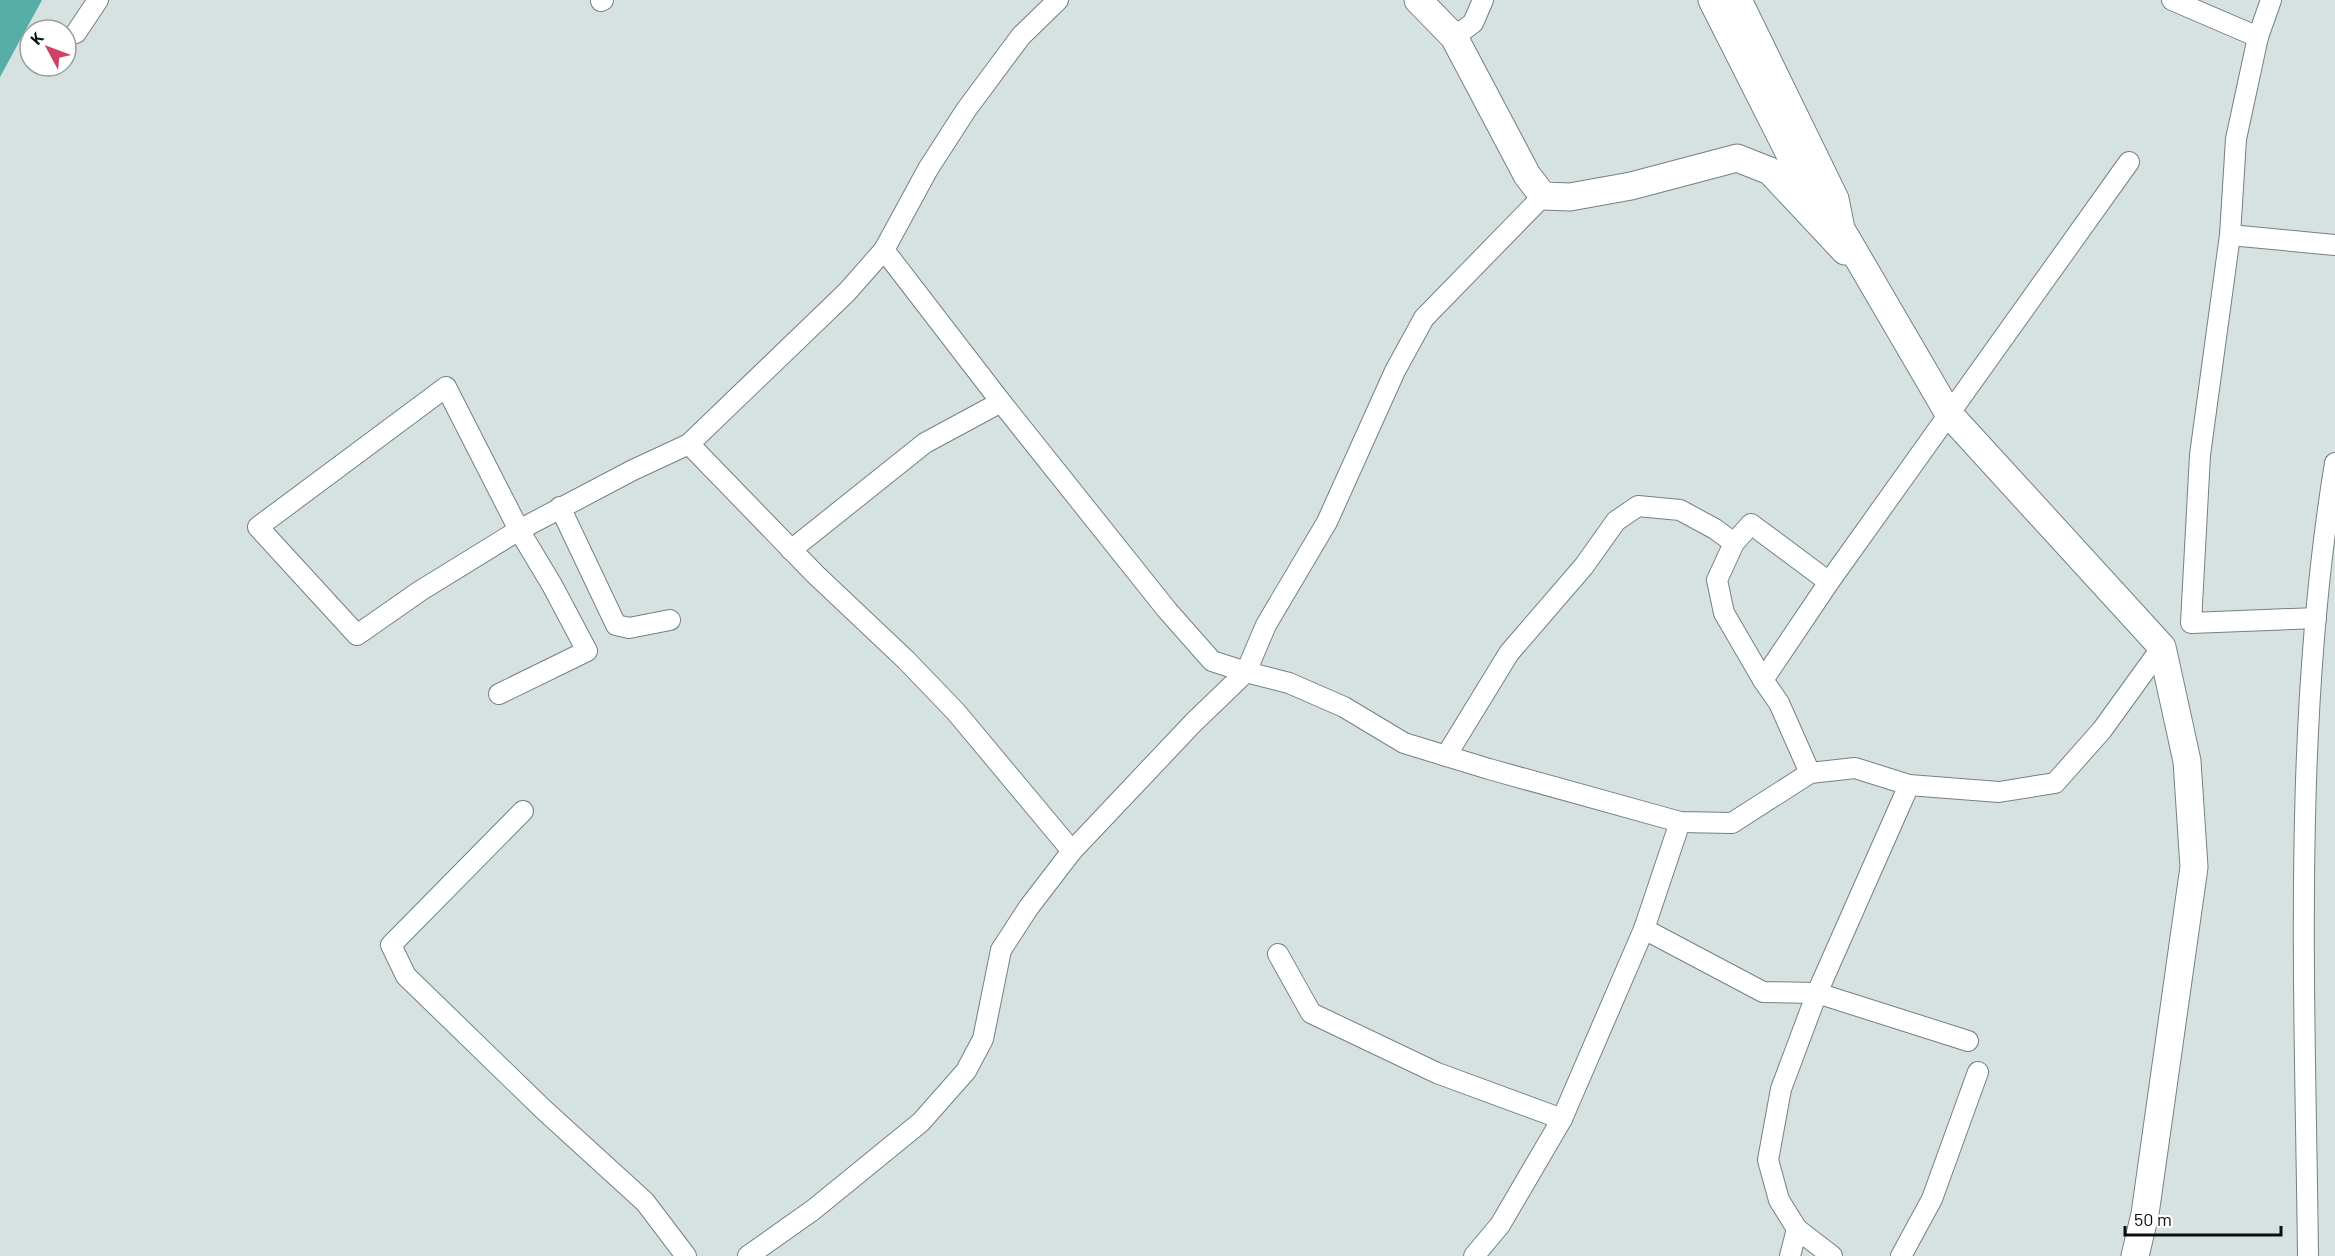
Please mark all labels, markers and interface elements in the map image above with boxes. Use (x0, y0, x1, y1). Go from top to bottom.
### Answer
north arrow (18, 18, 78, 78)
text: K (26, 28, 47, 48)
scale bar (2125, 1199, 2281, 1237)
text: 50 m (2134, 1208, 2172, 1230)

